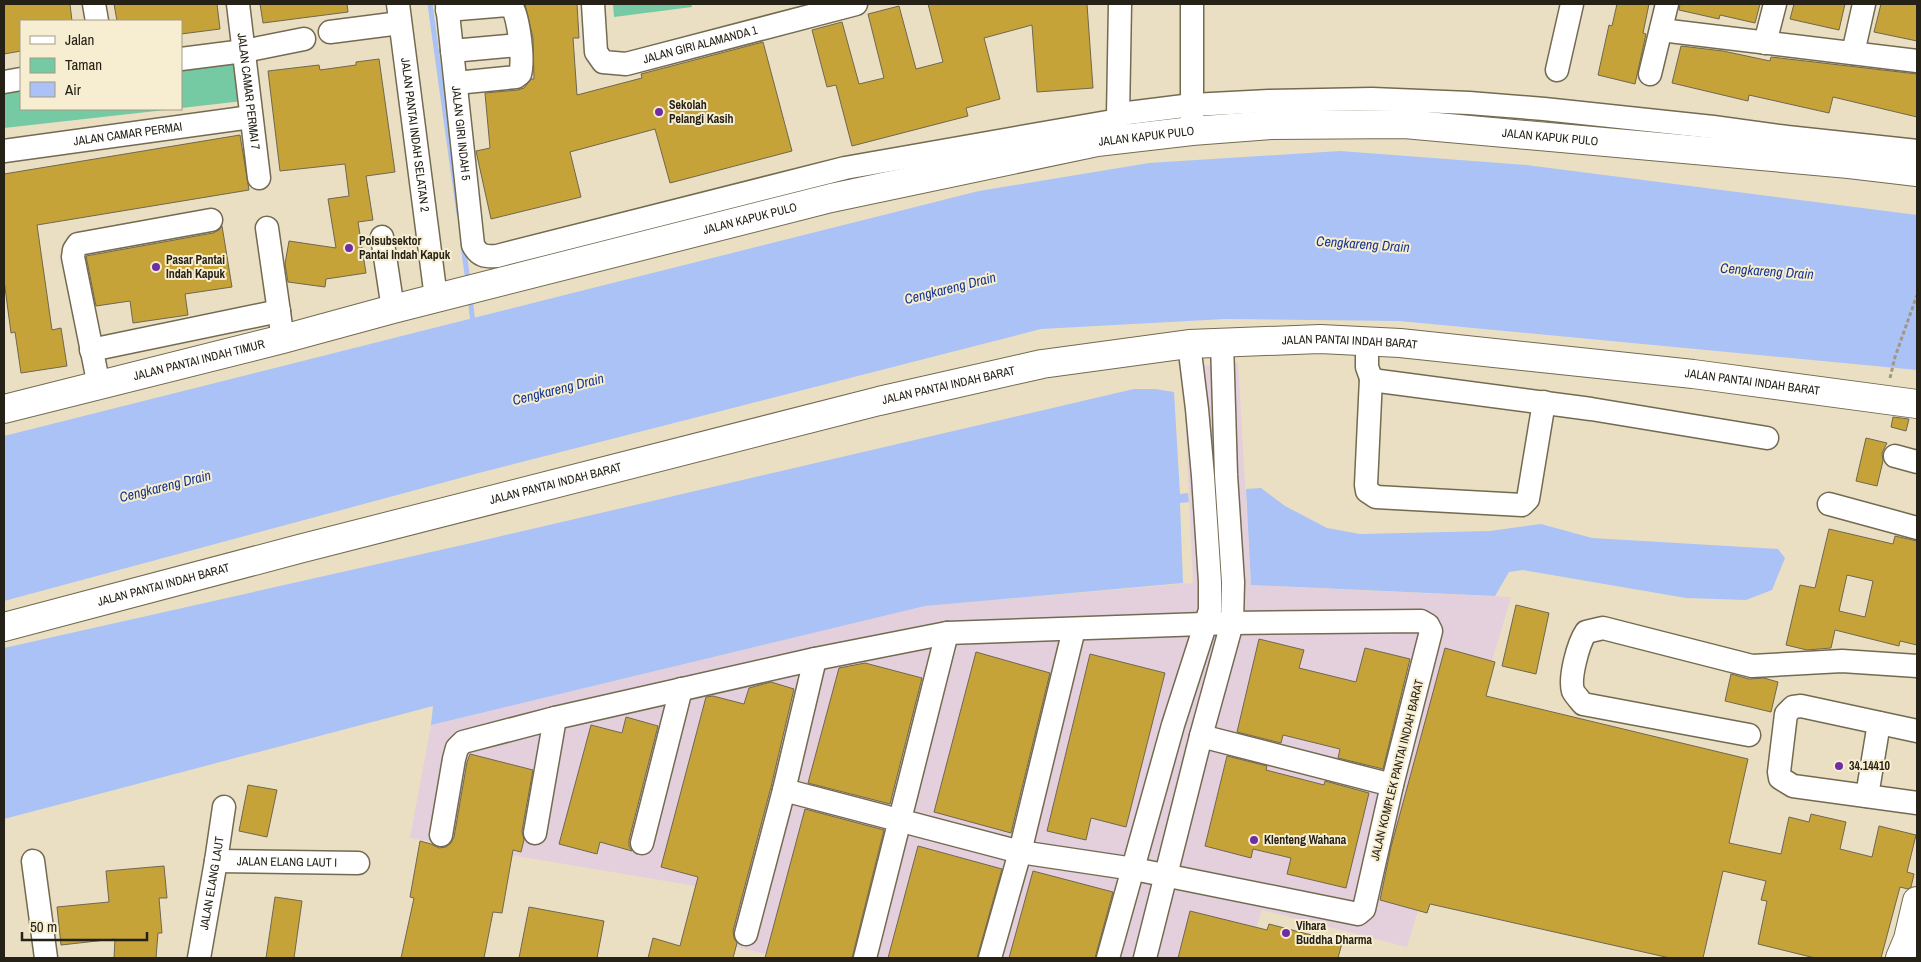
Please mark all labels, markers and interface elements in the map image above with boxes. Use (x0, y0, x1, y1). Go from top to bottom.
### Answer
legend (20, 20, 182, 110)
street label: JALAN GIRI ALAMANDA 1 (641, 22, 760, 67)
text: Jalan (65, 29, 94, 50)
street label: JALAN CAMAR PERMAI 7 (234, 32, 264, 151)
text: Taman (65, 54, 102, 75)
street label: JALAN PANTAI INDAH SELATAN 2 (397, 57, 433, 213)
text: Air (64, 79, 81, 100)
street label: JALAN GIRI INDAH 5 (448, 85, 474, 182)
place label: Sekolah Pelangi Kasih (669, 97, 734, 127)
marker: Sekolah Pelangi Kasih (653, 106, 665, 118)
street label: JALAN CAMAR PERMAI (72, 119, 183, 149)
street label: JALAN KAPUK PULO (1098, 123, 1195, 150)
street label: JALAN KAPUK PULO (1501, 125, 1599, 149)
street label: JALAN KAPUK PULO (701, 199, 799, 238)
water label: Cengkareng Drain (1316, 232, 1410, 256)
place label: Polsubsektor Pantai Indah Kapuk (359, 233, 451, 263)
marker: Polsubsektor Pantai Indah Kapuk (343, 242, 355, 254)
place label: Pasar Pantai Indah Kapuk (166, 252, 226, 282)
water label: Cengkareng Drain (1720, 259, 1814, 283)
marker: Pasar Pantai Indah Kapuk (150, 261, 162, 273)
water label: Cengkareng Drain (902, 268, 998, 308)
street label: JALAN PANTAI INDAH BARAT (1281, 331, 1418, 353)
street label: JALAN PANTAI INDAH TIMUR (132, 336, 266, 384)
street label: JALAN PANTAI INDAH BARAT (880, 362, 1017, 408)
street label: JALAN PANTAI INDAH BARAT (1684, 365, 1821, 399)
water label: Cengkareng Drain (510, 369, 606, 409)
street label: JALAN PANTAI INDAH BARAT (488, 459, 623, 508)
water label: Cengkareng Drain (117, 466, 213, 506)
street label: JALAN PANTAI INDAH BARAT (96, 560, 231, 610)
street label: JALAN KOMPLEK PANTAI INDAH BARAT (1367, 678, 1427, 862)
place label: 34.14410 (1849, 758, 1891, 774)
marker: 34.14410 (1833, 760, 1845, 772)
place label: Klenteng Wahana (1264, 832, 1347, 848)
marker: Klenteng Wahana (1248, 834, 1260, 846)
street label: JALAN ELANG LAUT (196, 835, 228, 931)
street label: JALAN ELANG LAUT I (237, 853, 337, 871)
scale bar (22, 910, 148, 942)
text: 50 m (30, 916, 57, 937)
place label: Vihara Buddha Dharma (1296, 918, 1373, 948)
marker: Vihara Buddha Dharma (1280, 927, 1292, 939)

